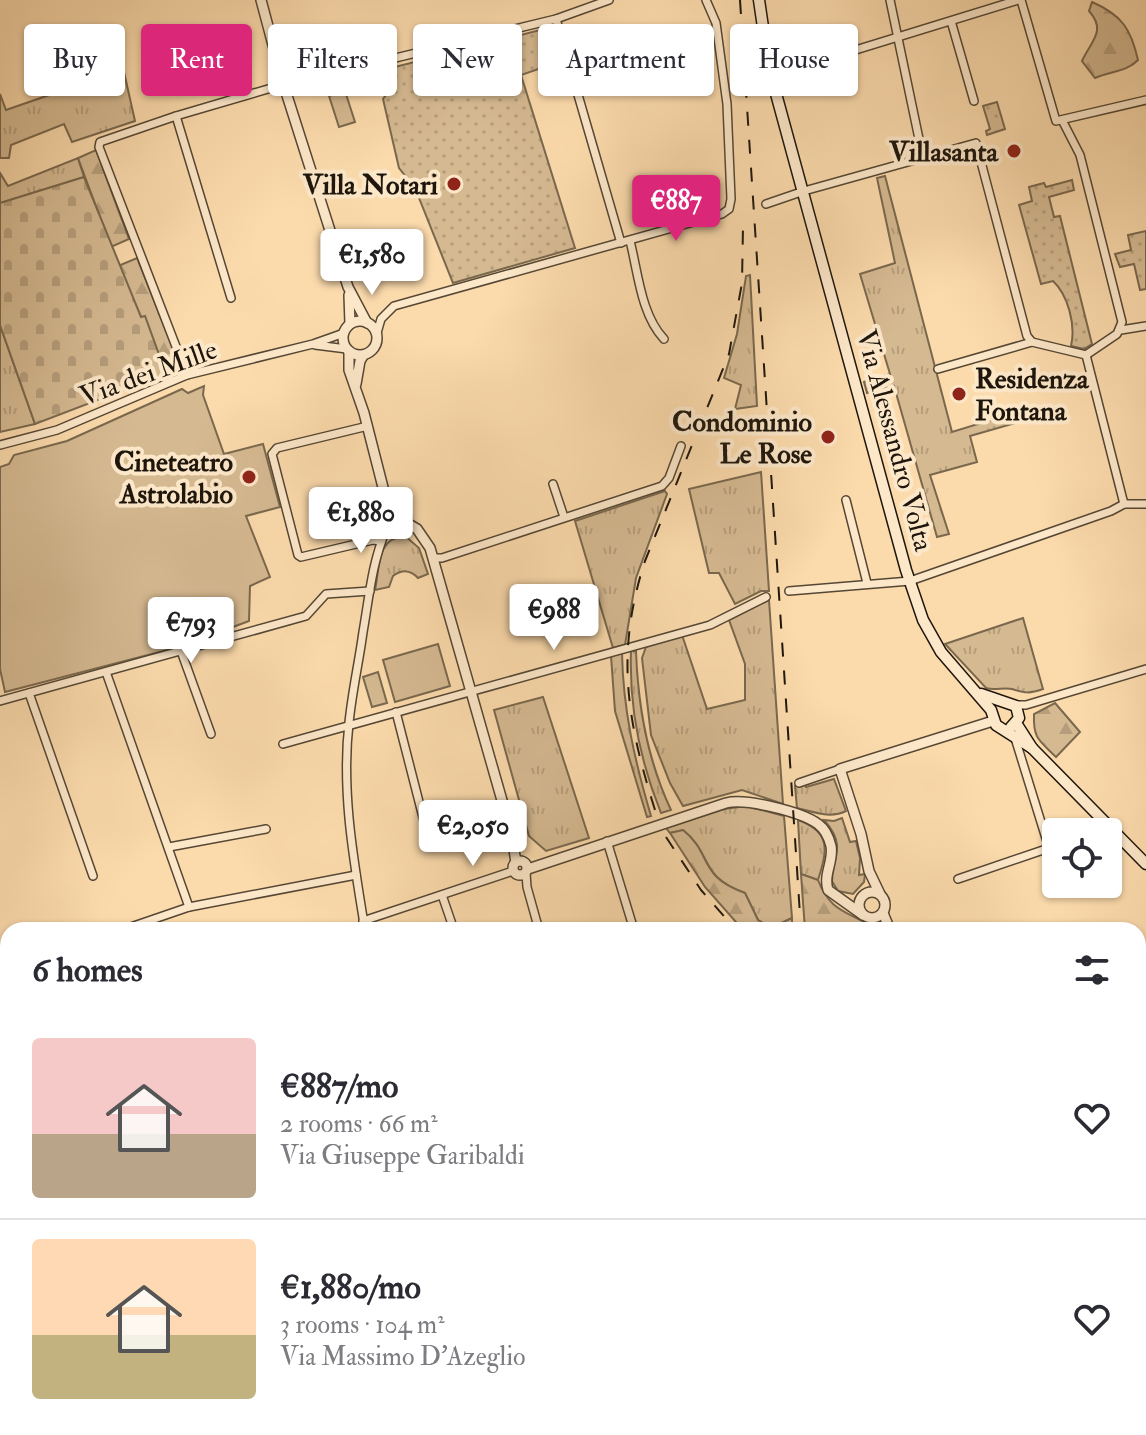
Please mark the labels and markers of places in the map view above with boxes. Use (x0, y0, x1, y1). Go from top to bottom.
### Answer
place label: Villasanta (888, 135, 999, 170)
marker: Villasanta (1005, 142, 1023, 160)
place label: Villa Notari (302, 168, 439, 203)
marker: Villa Notari (445, 175, 463, 193)
pin: €887 (629, 175, 723, 243)
pin: €1,580 (307, 229, 437, 297)
place label: Residenza Fontana (975, 362, 1090, 429)
marker: Residenza Fontana (950, 385, 968, 403)
place label: Condominio Le Rose (672, 405, 813, 472)
marker: Condominio Le Rose (819, 428, 837, 446)
place label: Cineteatro Astrolabio (114, 445, 234, 512)
marker: Cineteatro Astrolabio (240, 468, 258, 486)
pin: €1,880 (296, 487, 426, 555)
pin: €988 (507, 584, 601, 652)
pin: €793 (144, 597, 238, 665)
pin: €2,050 (408, 800, 538, 868)

